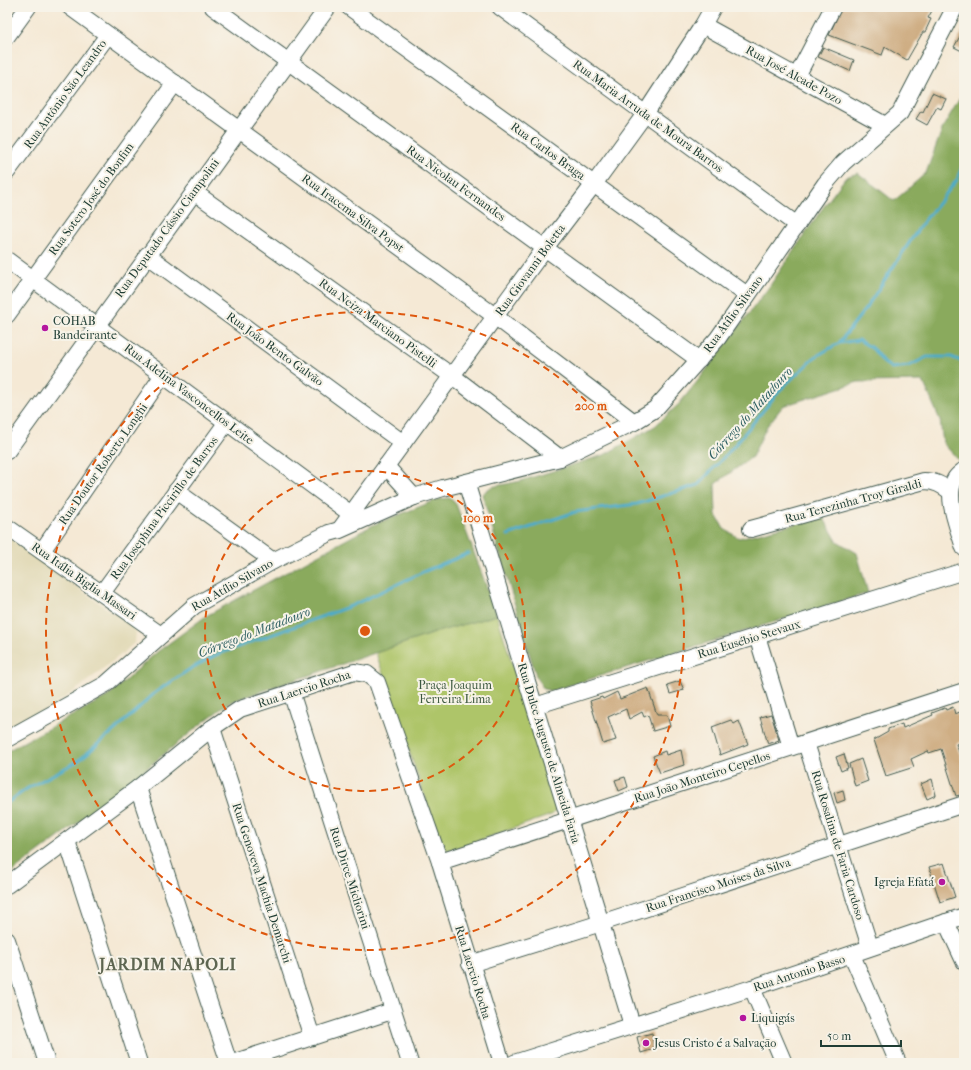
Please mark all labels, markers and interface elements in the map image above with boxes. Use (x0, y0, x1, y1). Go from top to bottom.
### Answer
street label: Rua Antônio São Leandro (21, 37, 109, 151)
street label: Rua José Alcade Pozo (743, 43, 845, 107)
street label: Rua Maria Arruda de Moura Barros (570, 57, 726, 175)
street label: Rua Carlos Braga (508, 119, 588, 183)
street label: Rua Sotero José do Bonfim (46, 140, 136, 258)
street label: Rua Nicolau Fernandes (404, 142, 509, 224)
street label: Rua Deputado Cássio Ciampolini (112, 155, 222, 300)
street label: Rua Iracema Silva Popst (299, 171, 408, 255)
street label: Rua Giovanni Boletta (492, 221, 568, 319)
street label: Rua Atílio Silvano (700, 273, 766, 355)
street label: Rua Neiza Marciano Pistelli (316, 276, 440, 371)
street label: Rua João Bento Galvão (224, 309, 326, 389)
place label: COHAB Bandeirante (53, 314, 117, 342)
marker: COHAB Bandeirante (40, 323, 50, 333)
street label: Rua Adelina Vasconcellos Leite (121, 341, 257, 447)
water label: Córrego do Matadouro (705, 363, 796, 462)
text: 200 m (575, 399, 608, 413)
street label: Rua Doutor Roberto Longhi (56, 400, 151, 527)
street label: Rua Josephina Piccirillo de Barros (107, 433, 221, 582)
street label: Rua Terezinha Troy Giraldi (783, 476, 923, 526)
text: 100 m (463, 511, 494, 525)
street label: Rua Itália Biglia Massari (29, 539, 140, 623)
street label: Rua Atílio Silvano (189, 556, 275, 614)
water label: Córrego do Matadouro (196, 604, 313, 660)
street label: Rua Eusébio Stevaux (696, 616, 803, 661)
centre of rings (358, 624, 372, 638)
street label: Rua Dulce Augusto de Almeida Faria (515, 661, 583, 845)
street label: Rua Laercio Rocha (256, 667, 353, 711)
park label: Praça Joaquim Ferreira Lima (418, 678, 492, 706)
street label: Rua João Monteiro Cepellos (632, 748, 773, 806)
street label: Rua Rosalina de Faria Cardoso (809, 769, 867, 921)
street label: Rua Genoveva Machia Demarchi (229, 801, 295, 965)
street label: Rua Dirce Micliorini (327, 825, 373, 931)
street label: Rua Francisco Moises da Silva (644, 855, 793, 915)
place label: Igreja Efatá (874, 875, 934, 889)
marker: Igreja Efatá (937, 877, 947, 887)
street label: Rua Laercio Rocha (452, 924, 494, 1021)
street label: Rua Antonio Basso (751, 952, 847, 994)
district label: JARDIM NAPOLI (97, 955, 237, 975)
place label: Liquigás (751, 1011, 795, 1025)
marker: Liquigás (738, 1013, 748, 1023)
scale bar (821, 1022, 901, 1048)
text: 50 m (827, 1029, 851, 1043)
place label: Jesus Cristo é a Salvação (653, 1036, 776, 1051)
marker: Jesus Cristo é a Salvação (641, 1038, 651, 1048)

